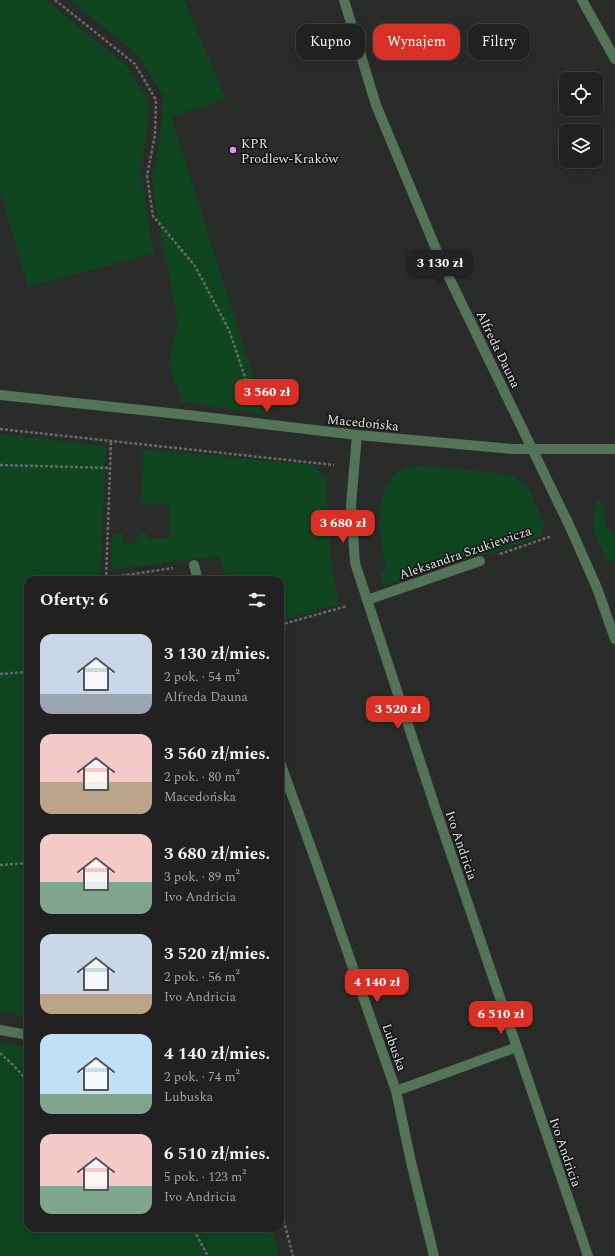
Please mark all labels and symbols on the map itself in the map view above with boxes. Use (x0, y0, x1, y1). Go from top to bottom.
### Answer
place label: KPR Prodlew-Kraków (241, 134, 339, 169)
marker: KPR Prodlew-Kraków (228, 145, 238, 155)
pin: 3 130 zł (399, 250, 481, 284)
street label: Alfreda Dauna (471, 307, 526, 392)
pin: 3 560 zł (226, 379, 308, 413)
street label: Macedońska (326, 409, 400, 437)
pin: 3 680 zł (302, 510, 384, 544)
street label: Aleksandra Szukiewicza (396, 521, 535, 585)
pin: 3 520 zł (357, 696, 439, 730)
street label: Ivo Andricia (440, 808, 482, 883)
pin: 4 140 zł (336, 969, 418, 1003)
pin: 6 510 zł (460, 1001, 542, 1035)
street label: Lubuska (377, 1021, 412, 1074)
street label: Ivo Andricia (544, 1115, 586, 1190)

